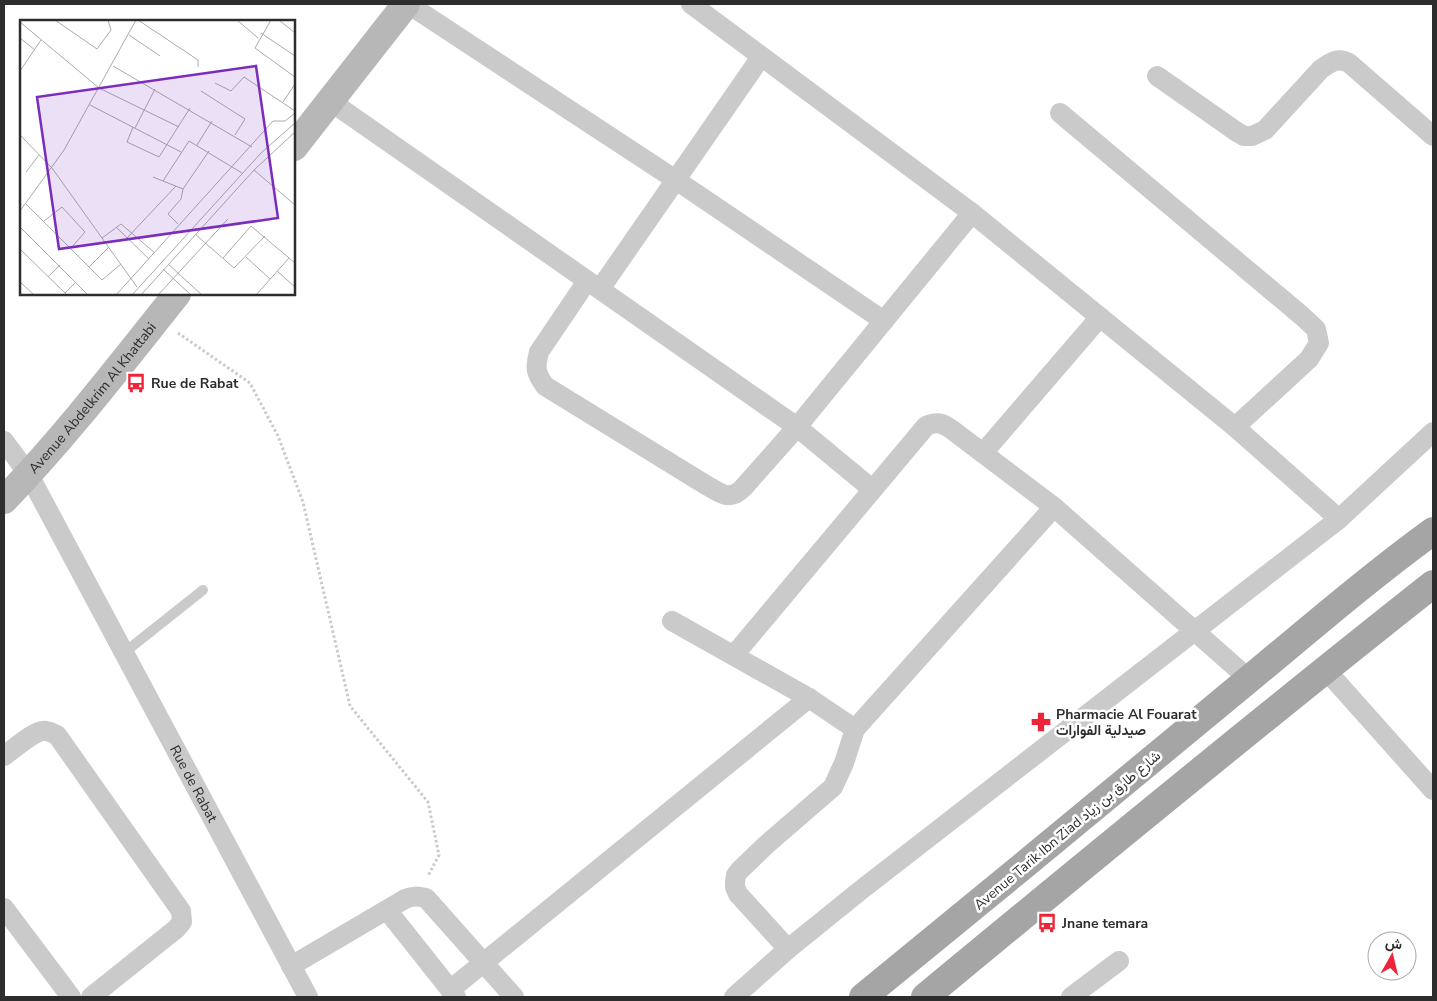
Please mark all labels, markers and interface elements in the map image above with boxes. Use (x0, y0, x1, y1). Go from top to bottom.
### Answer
inset map (20, 20, 295, 295)
street label: Avenue Abdelkrim Al Khattabi (24, 319, 161, 478)
bus stop icon: Rue de Rabat (125, 372, 147, 394)
place label: Rue de Rabat (151, 374, 239, 393)
place label: Pharmacie Al Fouarat صيدلية الفوارات (1056, 705, 1197, 740)
pharmacy icon: Pharmacie Al Fouarat صيدلية الفوارات (1030, 711, 1052, 733)
street label: Rue de Rabat (165, 742, 222, 826)
street label: Avenue Tarik Ibn Ziad شارع طارق بن زياد (970, 746, 1165, 915)
bus stop icon: Jnane temara (1036, 912, 1058, 934)
place label: Jnane temara (1061, 914, 1148, 933)
north arrow (1367, 931, 1417, 981)
text: ش (1384, 933, 1404, 954)

